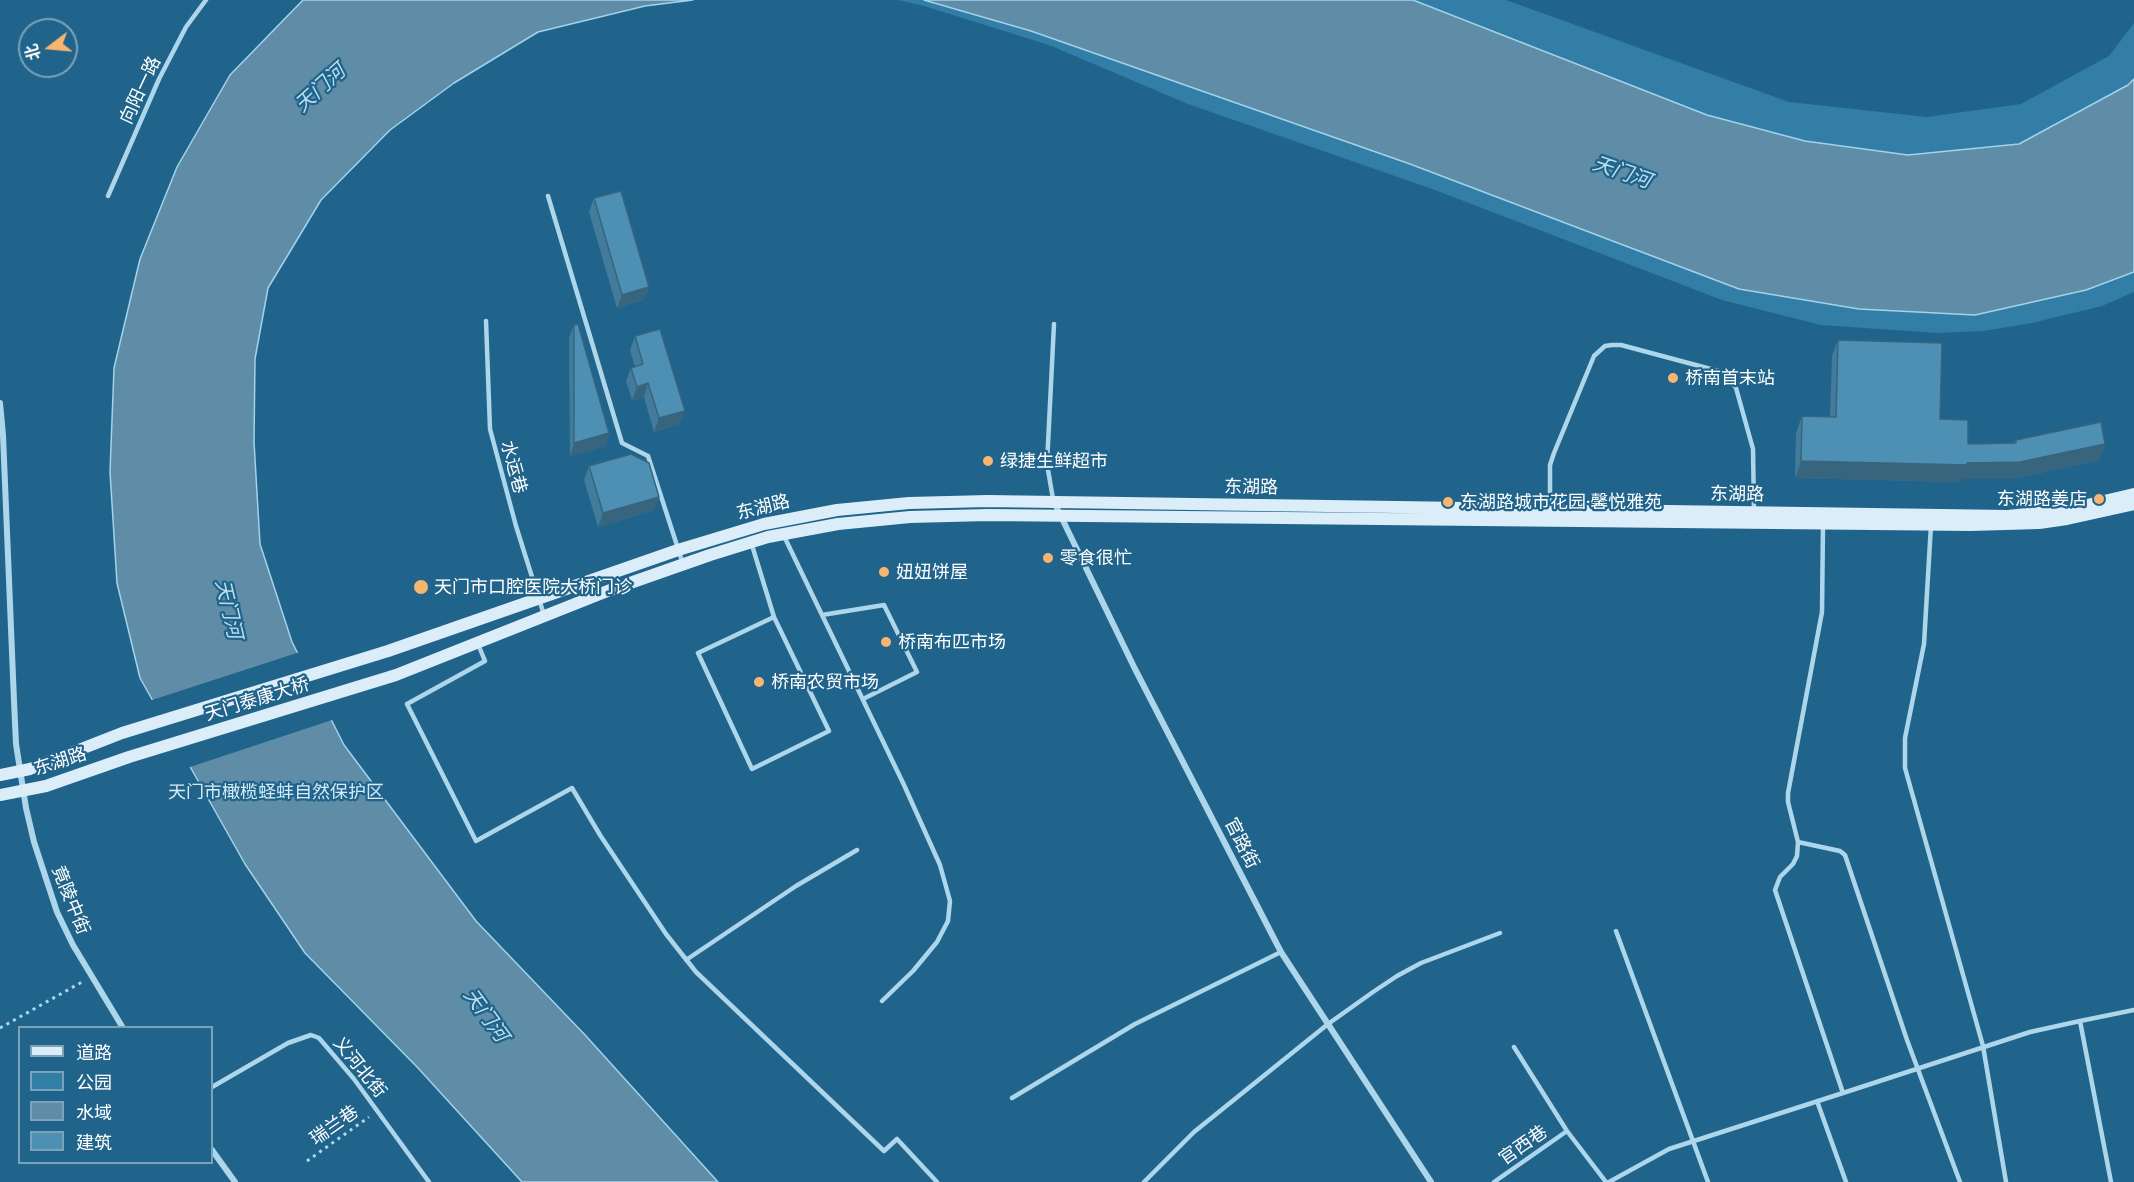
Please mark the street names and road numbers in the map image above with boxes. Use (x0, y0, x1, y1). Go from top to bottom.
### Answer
street label: 向阳一路 (115, 53, 165, 127)
street label: 水运巷 (497, 438, 531, 496)
street label: 东湖路 (1224, 476, 1278, 498)
street label: 东湖路 (1710, 483, 1764, 505)
street label: 东湖路 (734, 490, 792, 524)
street label: 天门泰康大桥 (202, 673, 312, 725)
street label: 东湖路 (31, 742, 89, 780)
street label: 官路街 (1220, 814, 1264, 872)
street label: 竟陵中街 (48, 863, 94, 937)
street label: 义河北街 (329, 1032, 391, 1102)
street label: 瑞兰巷 (306, 1101, 362, 1149)
street label: 官西巷 (1495, 1121, 1551, 1169)

